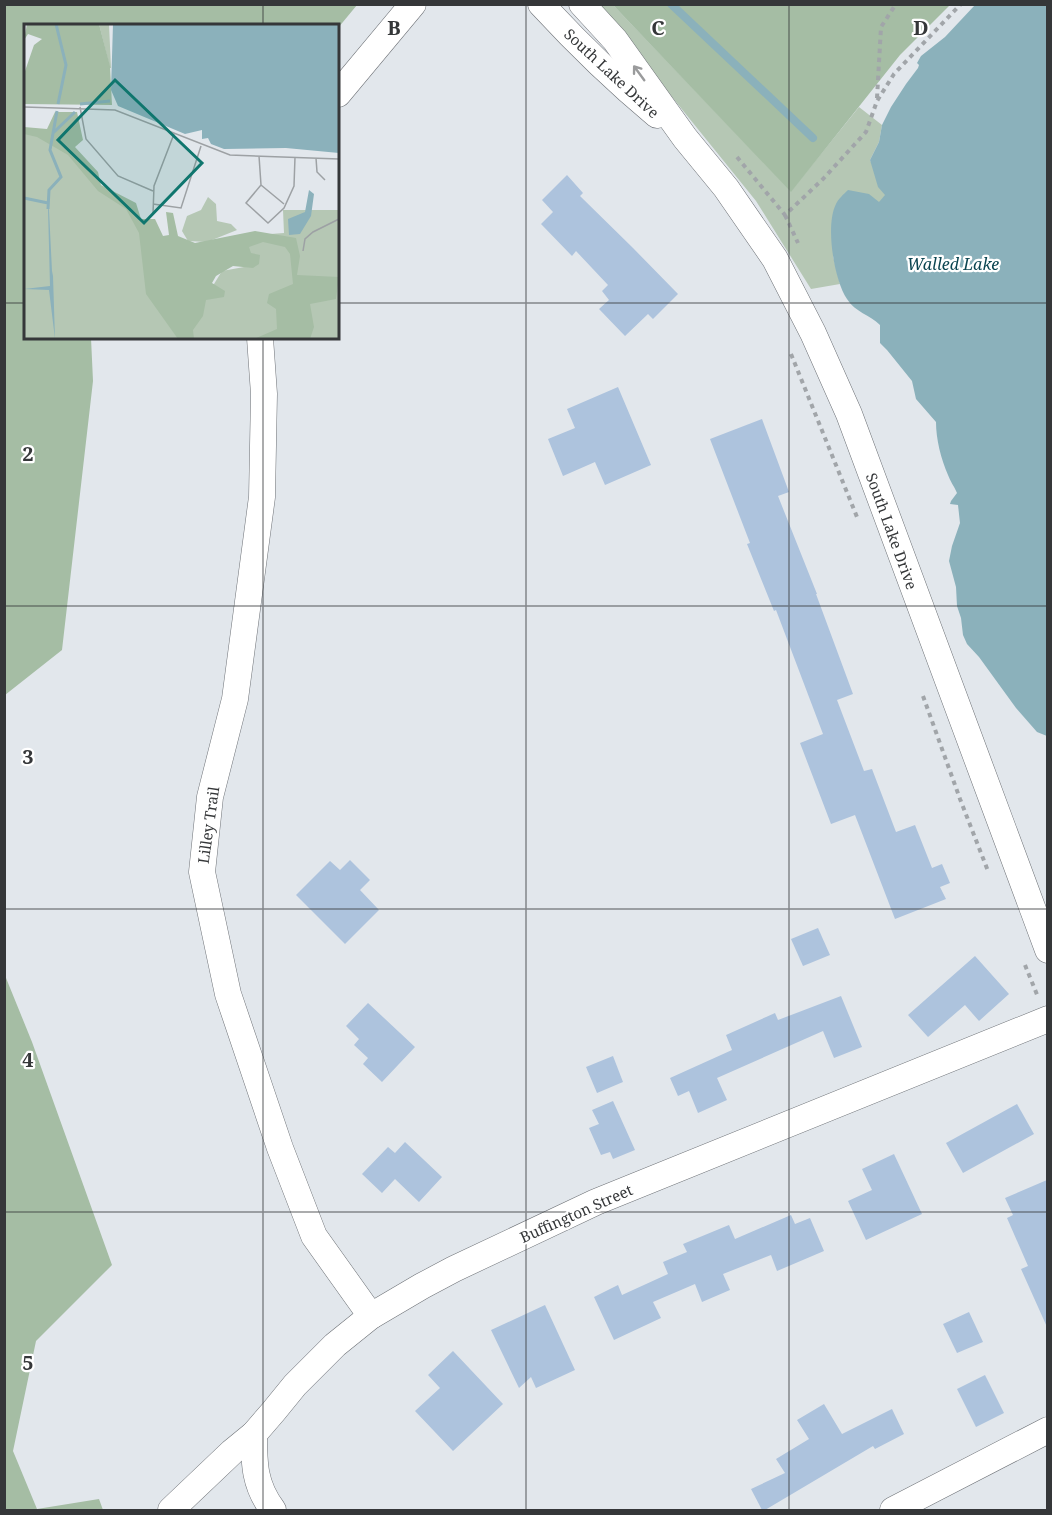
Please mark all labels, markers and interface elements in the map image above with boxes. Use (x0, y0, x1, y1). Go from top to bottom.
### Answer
text: B (387, 14, 401, 41)
text: C (651, 14, 665, 41)
text: D (913, 14, 929, 41)
inset map (24, 24, 339, 339)
street label: South Lake Drive (560, 24, 664, 122)
one-way arrow (633, 66, 645, 82)
water label: Walled Lake (907, 253, 999, 275)
text: 2 (22, 440, 34, 467)
street label: South Lake Drive (862, 470, 922, 592)
text: 3 (22, 743, 34, 770)
street label: Lilley Trail (193, 785, 223, 865)
text: 4 (22, 1046, 34, 1073)
street label: Buffington Street (516, 1179, 636, 1247)
text: 5 (22, 1349, 34, 1376)

